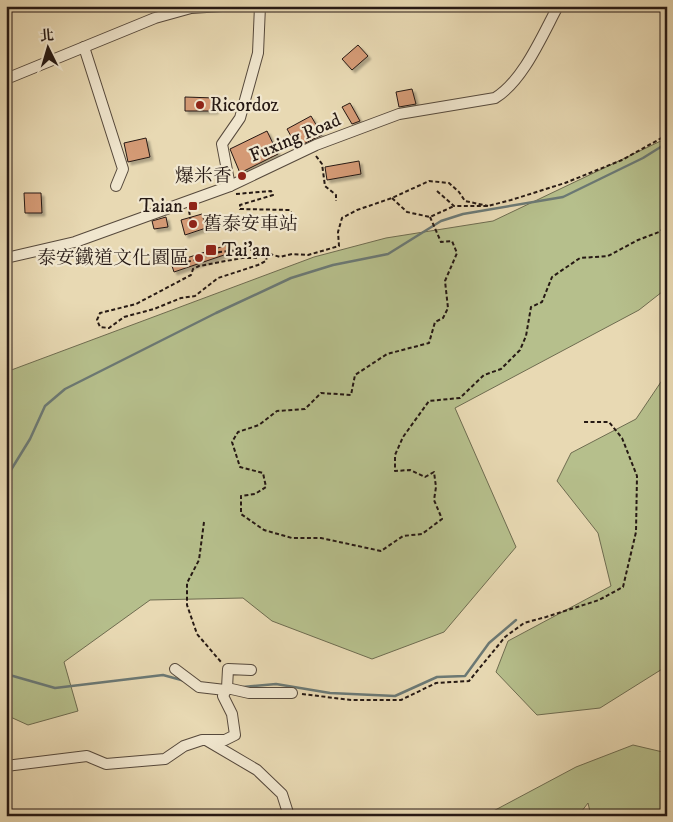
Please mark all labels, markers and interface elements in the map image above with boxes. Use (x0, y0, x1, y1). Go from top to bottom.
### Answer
north arrow (22, 22, 72, 72)
text: 北 (39, 26, 55, 46)
place label: Ricordoz (210, 94, 279, 117)
marker: Ricordoz (194, 99, 206, 111)
street label: Fuxing Road (246, 108, 345, 168)
place label: 爆米香 (175, 165, 232, 188)
marker: 爆米香 (236, 170, 248, 182)
place label: Taian (139, 195, 183, 218)
marker: Taian (187, 200, 199, 212)
place label: 舊泰安車站 (203, 213, 298, 236)
marker: 舊泰安車站 (187, 218, 199, 230)
place label: Tai'an (222, 239, 270, 262)
marker: Tai'an (204, 243, 218, 257)
place label: 泰安鐵道文化園區 (37, 247, 189, 270)
marker: 泰安鐵道文化園區 (193, 252, 205, 264)

